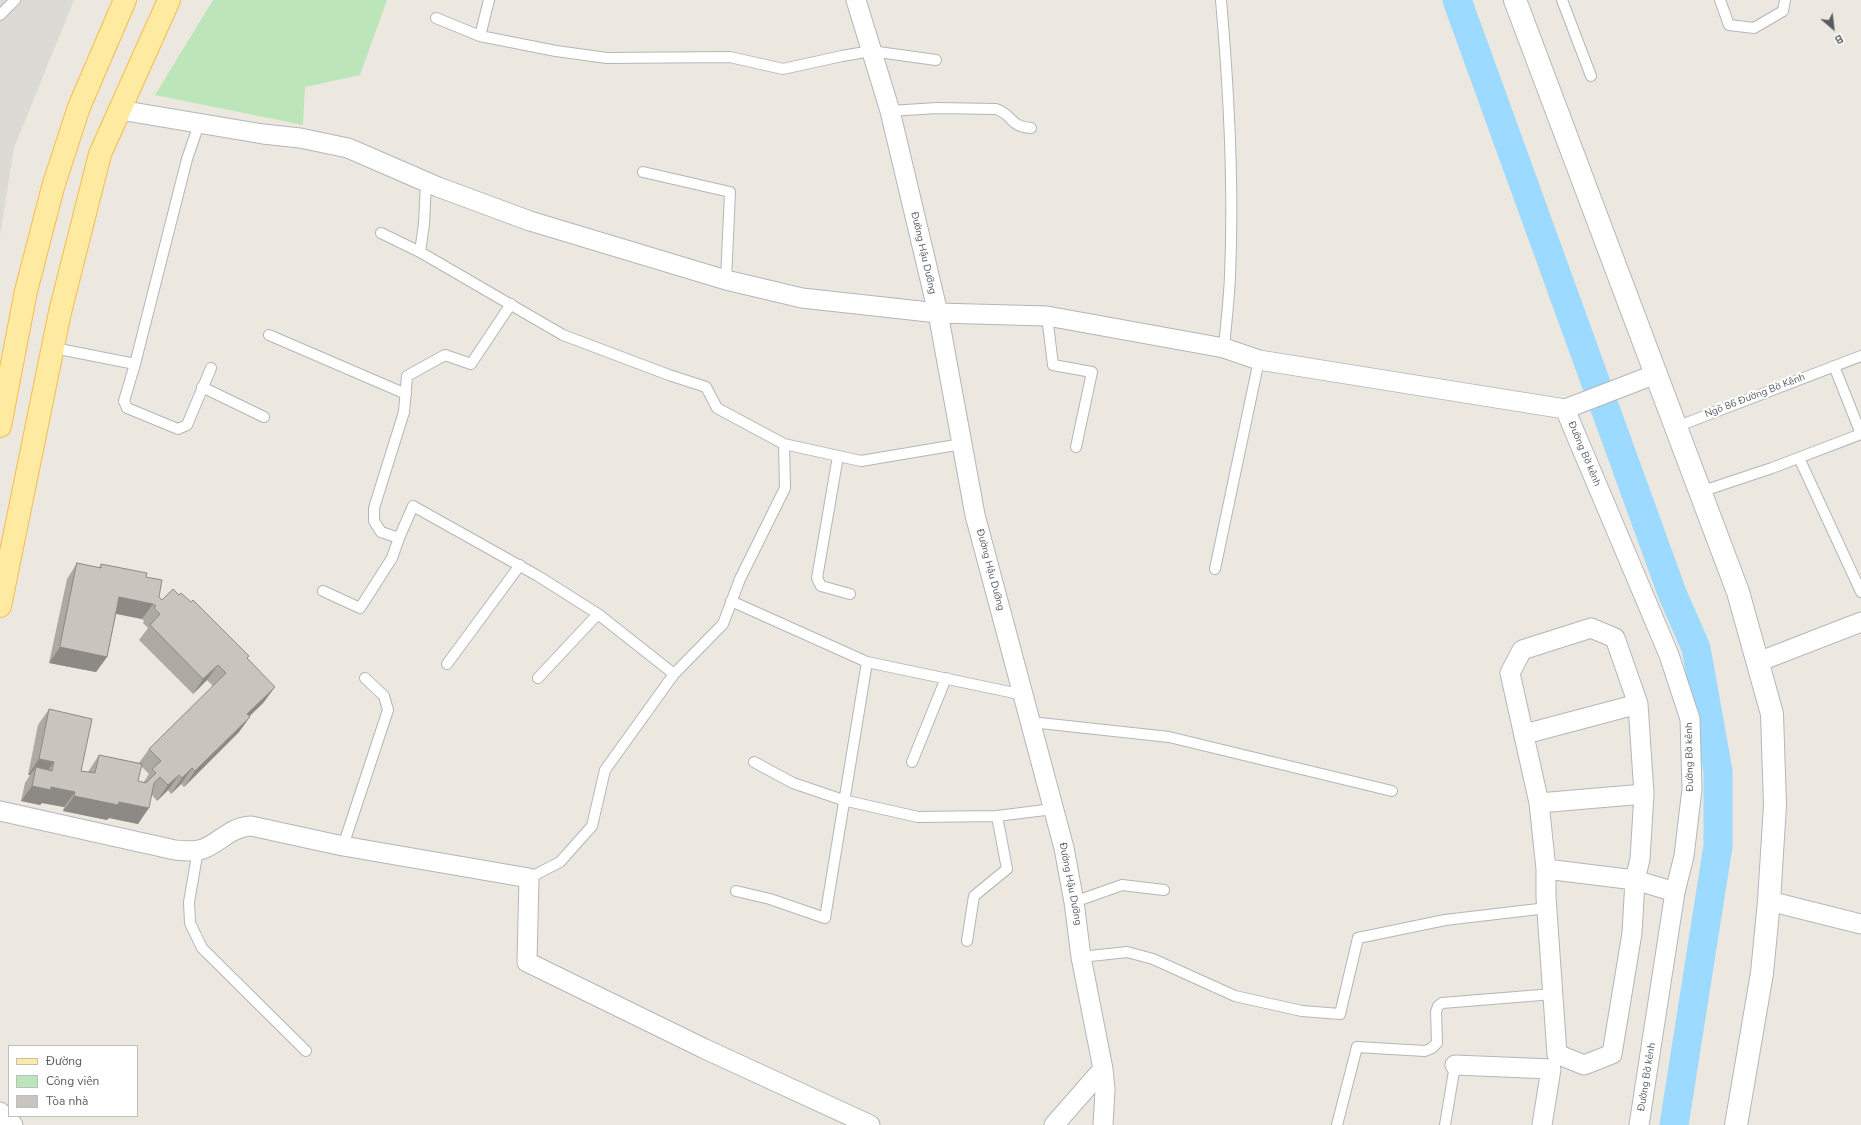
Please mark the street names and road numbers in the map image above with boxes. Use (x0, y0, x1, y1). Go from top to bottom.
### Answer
street label: Đường Hậu Dưỡng (908, 211, 938, 295)
street label: Ngõ 86 Đường Bờ Kênh (1703, 371, 1807, 421)
street label: Đường Bờ kênh (1565, 420, 1603, 488)
street label: Đường Hậu Dưỡng (973, 528, 1007, 612)
street label: Đường Bờ kênh (1683, 722, 1697, 792)
street label: Đường Hậu Dưỡng (1056, 842, 1084, 926)
street label: Đường Bờ kênh (1636, 1042, 1658, 1112)

